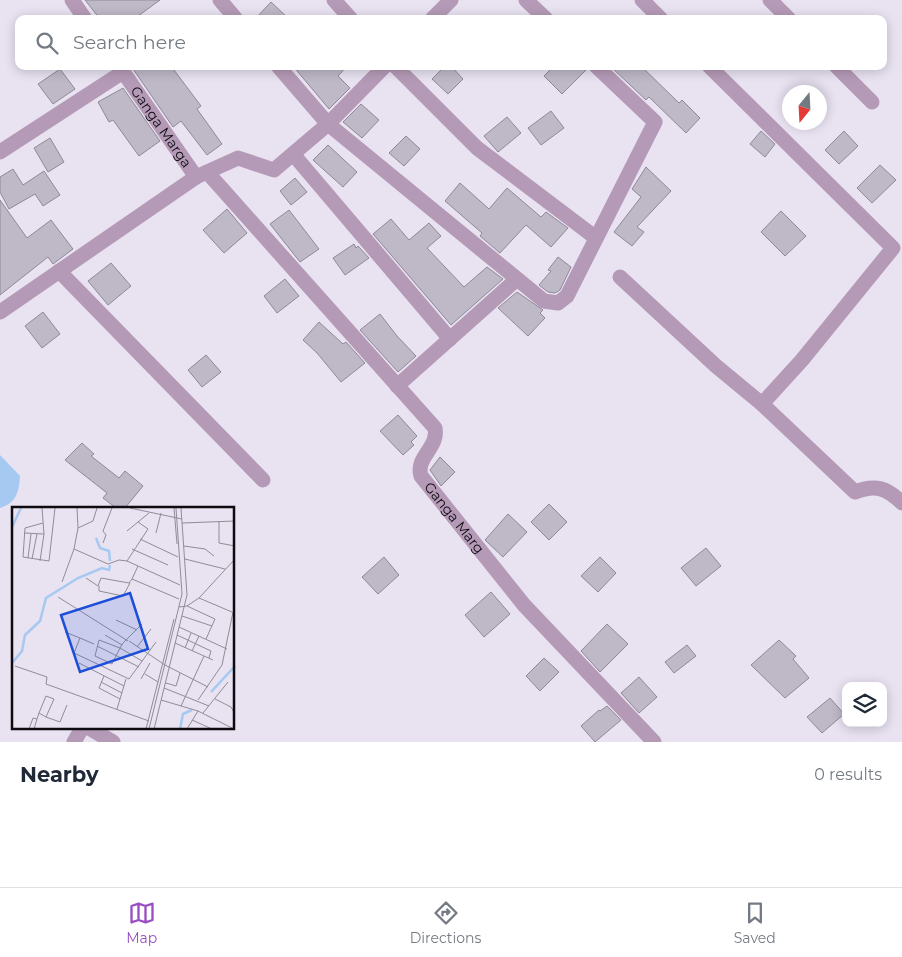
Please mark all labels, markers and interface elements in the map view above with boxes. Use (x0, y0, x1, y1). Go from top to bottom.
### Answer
search box (15, 15, 887, 70)
icon: search (33, 29, 61, 57)
text: Search here (73, 31, 186, 54)
street label: Ganga Marga (127, 83, 196, 171)
north arrow (782, 85, 827, 130)
street label: Ganga Marg (420, 478, 488, 557)
inset map (12, 507, 235, 730)
map controls (842, 682, 887, 727)
button: layers (842, 682, 887, 727)
text: Nearby (20, 762, 99, 787)
text: 0 results (814, 765, 882, 784)
tab: Map (126, 899, 157, 947)
tab: Directions (410, 899, 481, 947)
tab: Saved (734, 899, 776, 947)

